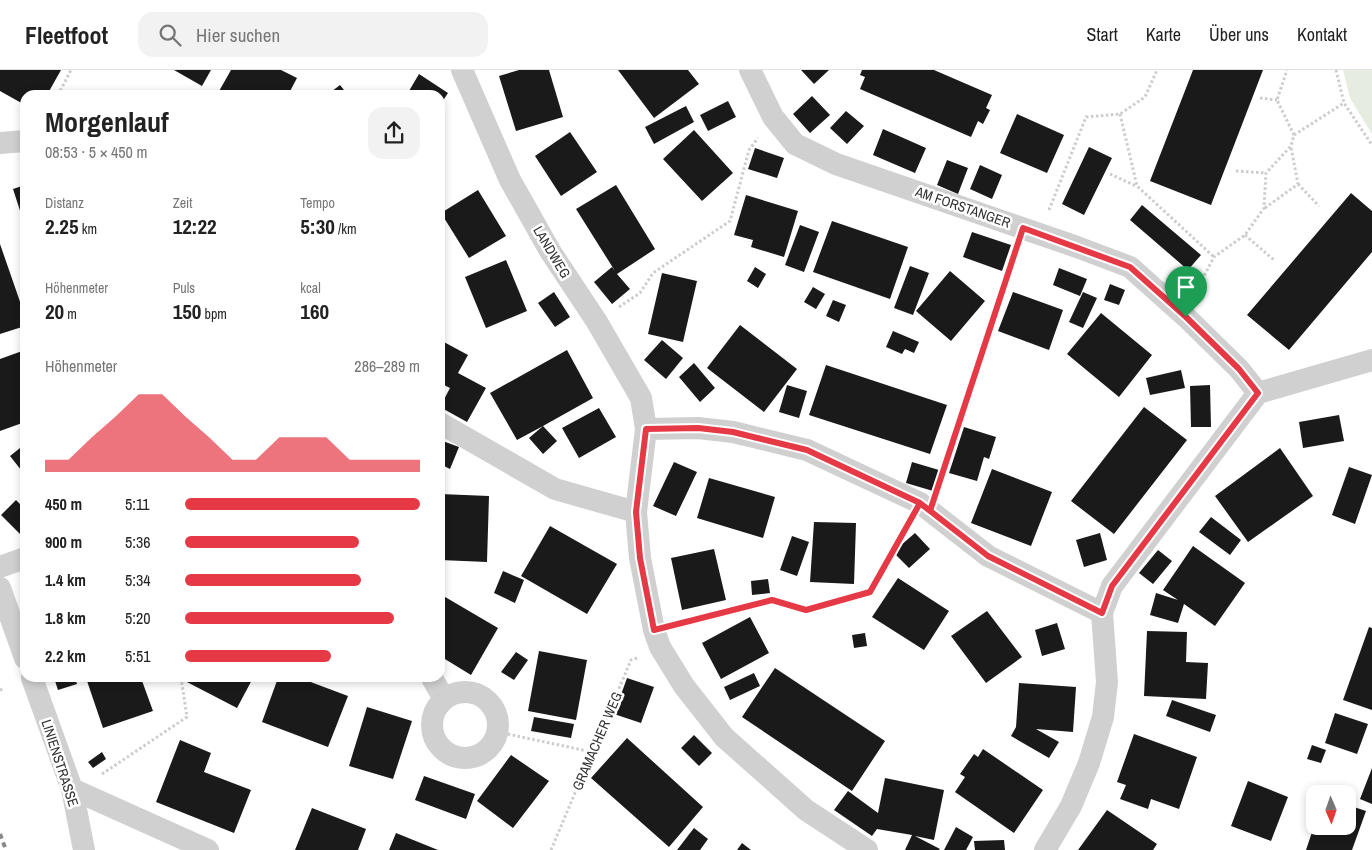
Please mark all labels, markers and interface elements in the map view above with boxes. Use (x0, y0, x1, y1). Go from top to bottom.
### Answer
search box (138, 12, 488, 57)
text: Fleetfoot (25, 19, 108, 51)
icon: search (156, 21, 184, 49)
text: Hier suchen (196, 22, 280, 48)
text: Start (1087, 22, 1118, 47)
text: Karte (1146, 22, 1181, 47)
text: Über uns (1209, 22, 1269, 47)
text: Kontakt (1297, 22, 1347, 47)
text: Morgenlauf (45, 103, 169, 141)
button: share (368, 107, 420, 159)
text: 08:53 · 5 × 450 m (45, 141, 148, 163)
street label: AM FORSTANGER (912, 182, 1013, 232)
text: Distanz (45, 194, 84, 212)
text: Zeit (173, 194, 192, 212)
text: Tempo (300, 194, 335, 212)
text: 2.25 (45, 212, 79, 241)
text: 12:22 (173, 212, 217, 241)
text: 5:30 (300, 212, 335, 241)
text: km (79, 220, 97, 238)
text: /km (335, 220, 356, 238)
street label: LANDWEG (529, 222, 575, 282)
pin (1165, 266, 1207, 317)
icon: arrive (1172, 273, 1200, 301)
text: Höhenmeter (45, 279, 108, 297)
text: Puls (173, 279, 195, 297)
text: kcal (300, 279, 321, 297)
text: 20 (45, 297, 64, 326)
text: 150 (173, 297, 201, 326)
text: 160 (300, 297, 329, 326)
text: m (64, 305, 77, 323)
text: bpm (201, 305, 227, 323)
text: Höhenmeter (45, 355, 117, 377)
text: 286–289 m (354, 355, 420, 377)
text: 450 m (45, 493, 82, 515)
text: 5:11 (125, 493, 150, 515)
text: 900 m (45, 531, 82, 553)
text: 5:36 (125, 531, 151, 553)
text: 1.4 km (45, 569, 86, 591)
text: 5:34 (125, 569, 151, 591)
text: 1.8 km (45, 607, 86, 629)
text: 5:20 (125, 607, 151, 629)
text: 2.2 km (45, 645, 86, 667)
text: 5:51 (125, 645, 151, 667)
street label: GRAMACHER WEG (568, 689, 626, 793)
street label: LINIENSTRASSE (37, 717, 83, 809)
north arrow (1306, 785, 1356, 835)
map controls (1306, 785, 1356, 835)

